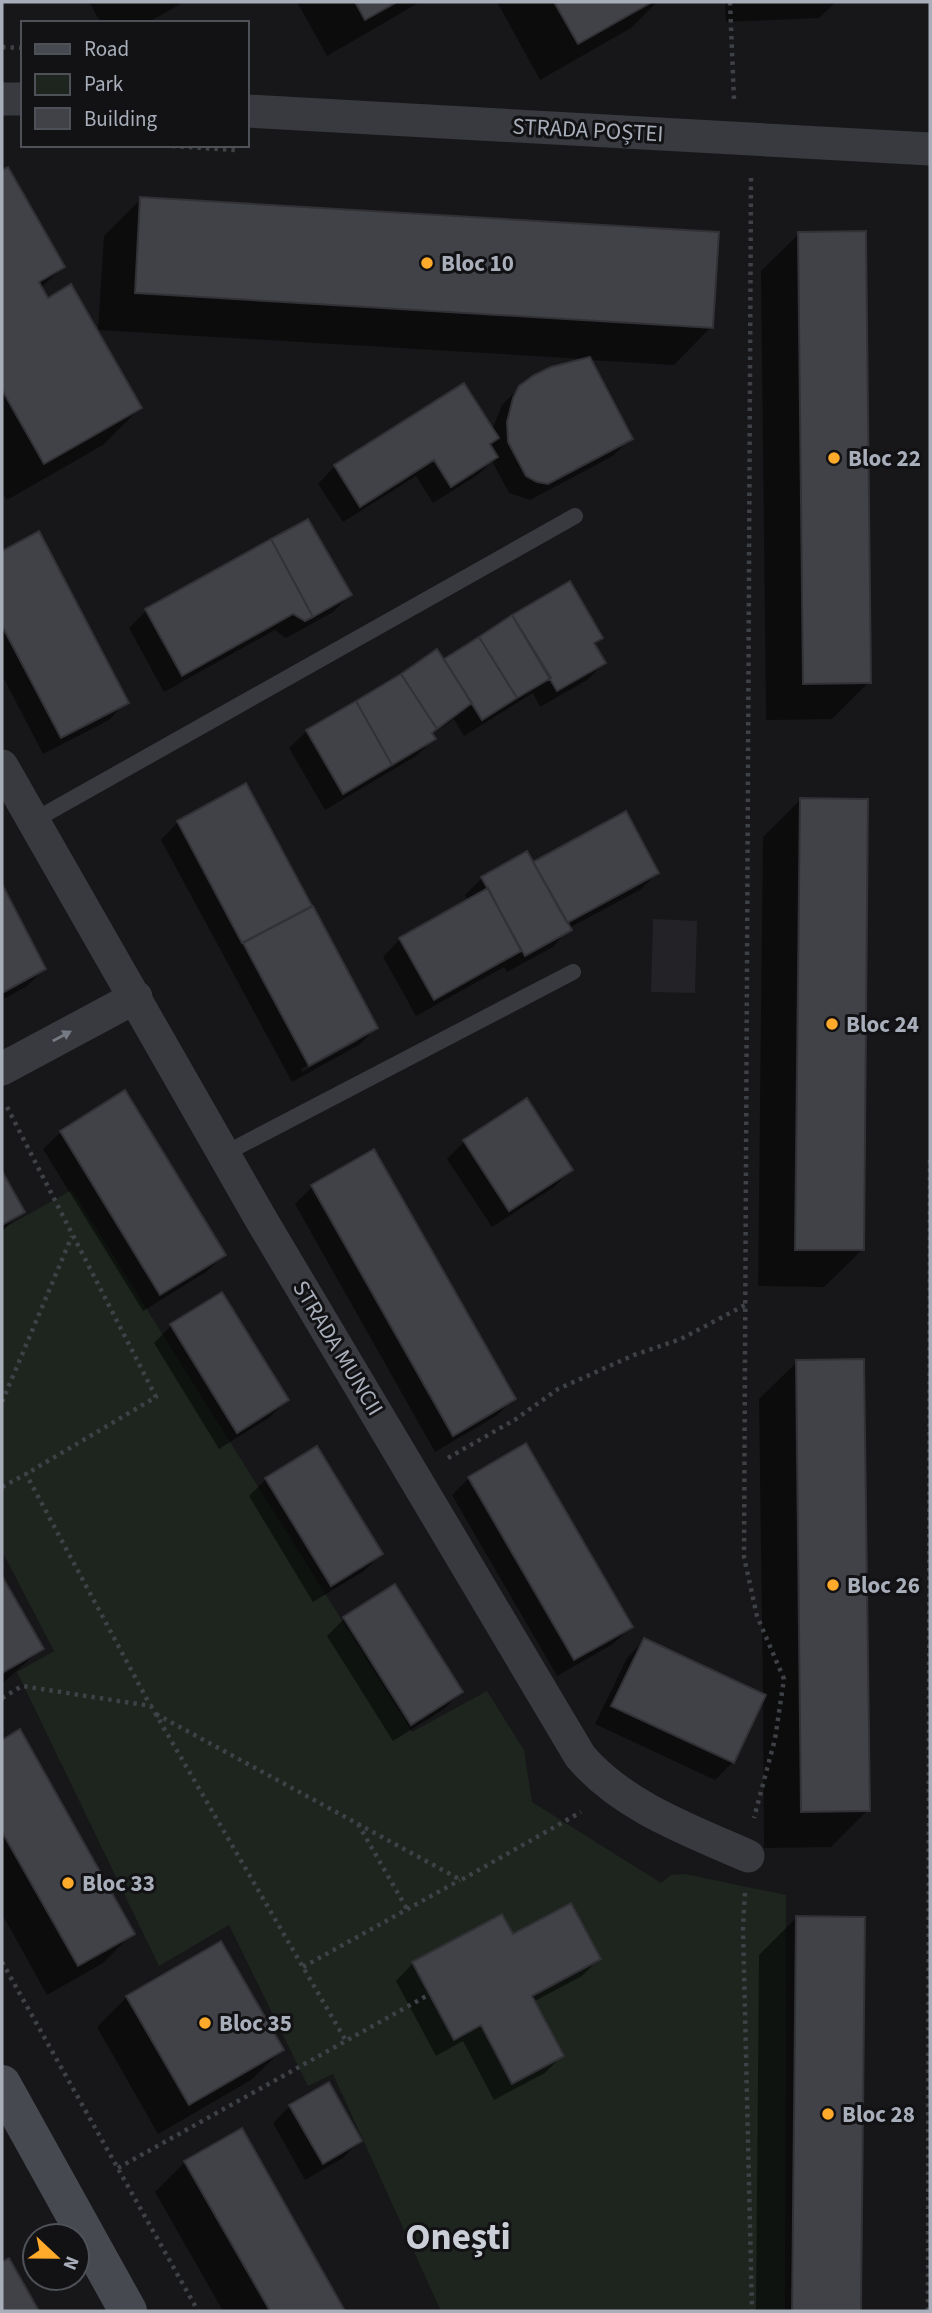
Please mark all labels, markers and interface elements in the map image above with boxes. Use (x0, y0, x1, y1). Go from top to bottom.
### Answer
legend (21, 21, 248, 147)
text: Road (84, 34, 129, 64)
text: Park (84, 69, 124, 99)
text: Building (84, 104, 158, 134)
street label: STRADA POȘTEI (512, 110, 664, 150)
place label: Bloc 10 (441, 247, 514, 280)
marker: Bloc 10 (419, 255, 435, 271)
place label: Bloc 22 (848, 442, 921, 475)
marker: Bloc 22 (826, 450, 842, 466)
place label: Bloc 24 (846, 1008, 919, 1041)
marker: Bloc 24 (824, 1016, 840, 1032)
one-way arrow (52, 1030, 71, 1042)
street label: STRADA MUNCII (285, 1274, 391, 1422)
place label: Bloc 26 (847, 1569, 920, 1602)
marker: Bloc 26 (825, 1577, 841, 1593)
place label: Bloc 33 (82, 1867, 155, 1900)
marker: Bloc 33 (60, 1875, 76, 1891)
place label: Bloc 35 (219, 2007, 292, 2040)
marker: Bloc 35 (197, 2015, 213, 2031)
place label: Bloc 28 (842, 2098, 915, 2131)
marker: Bloc 28 (820, 2106, 836, 2122)
district label: Onești (405, 2211, 511, 2264)
north arrow (21, 2222, 91, 2292)
text: N (55, 2252, 85, 2274)

